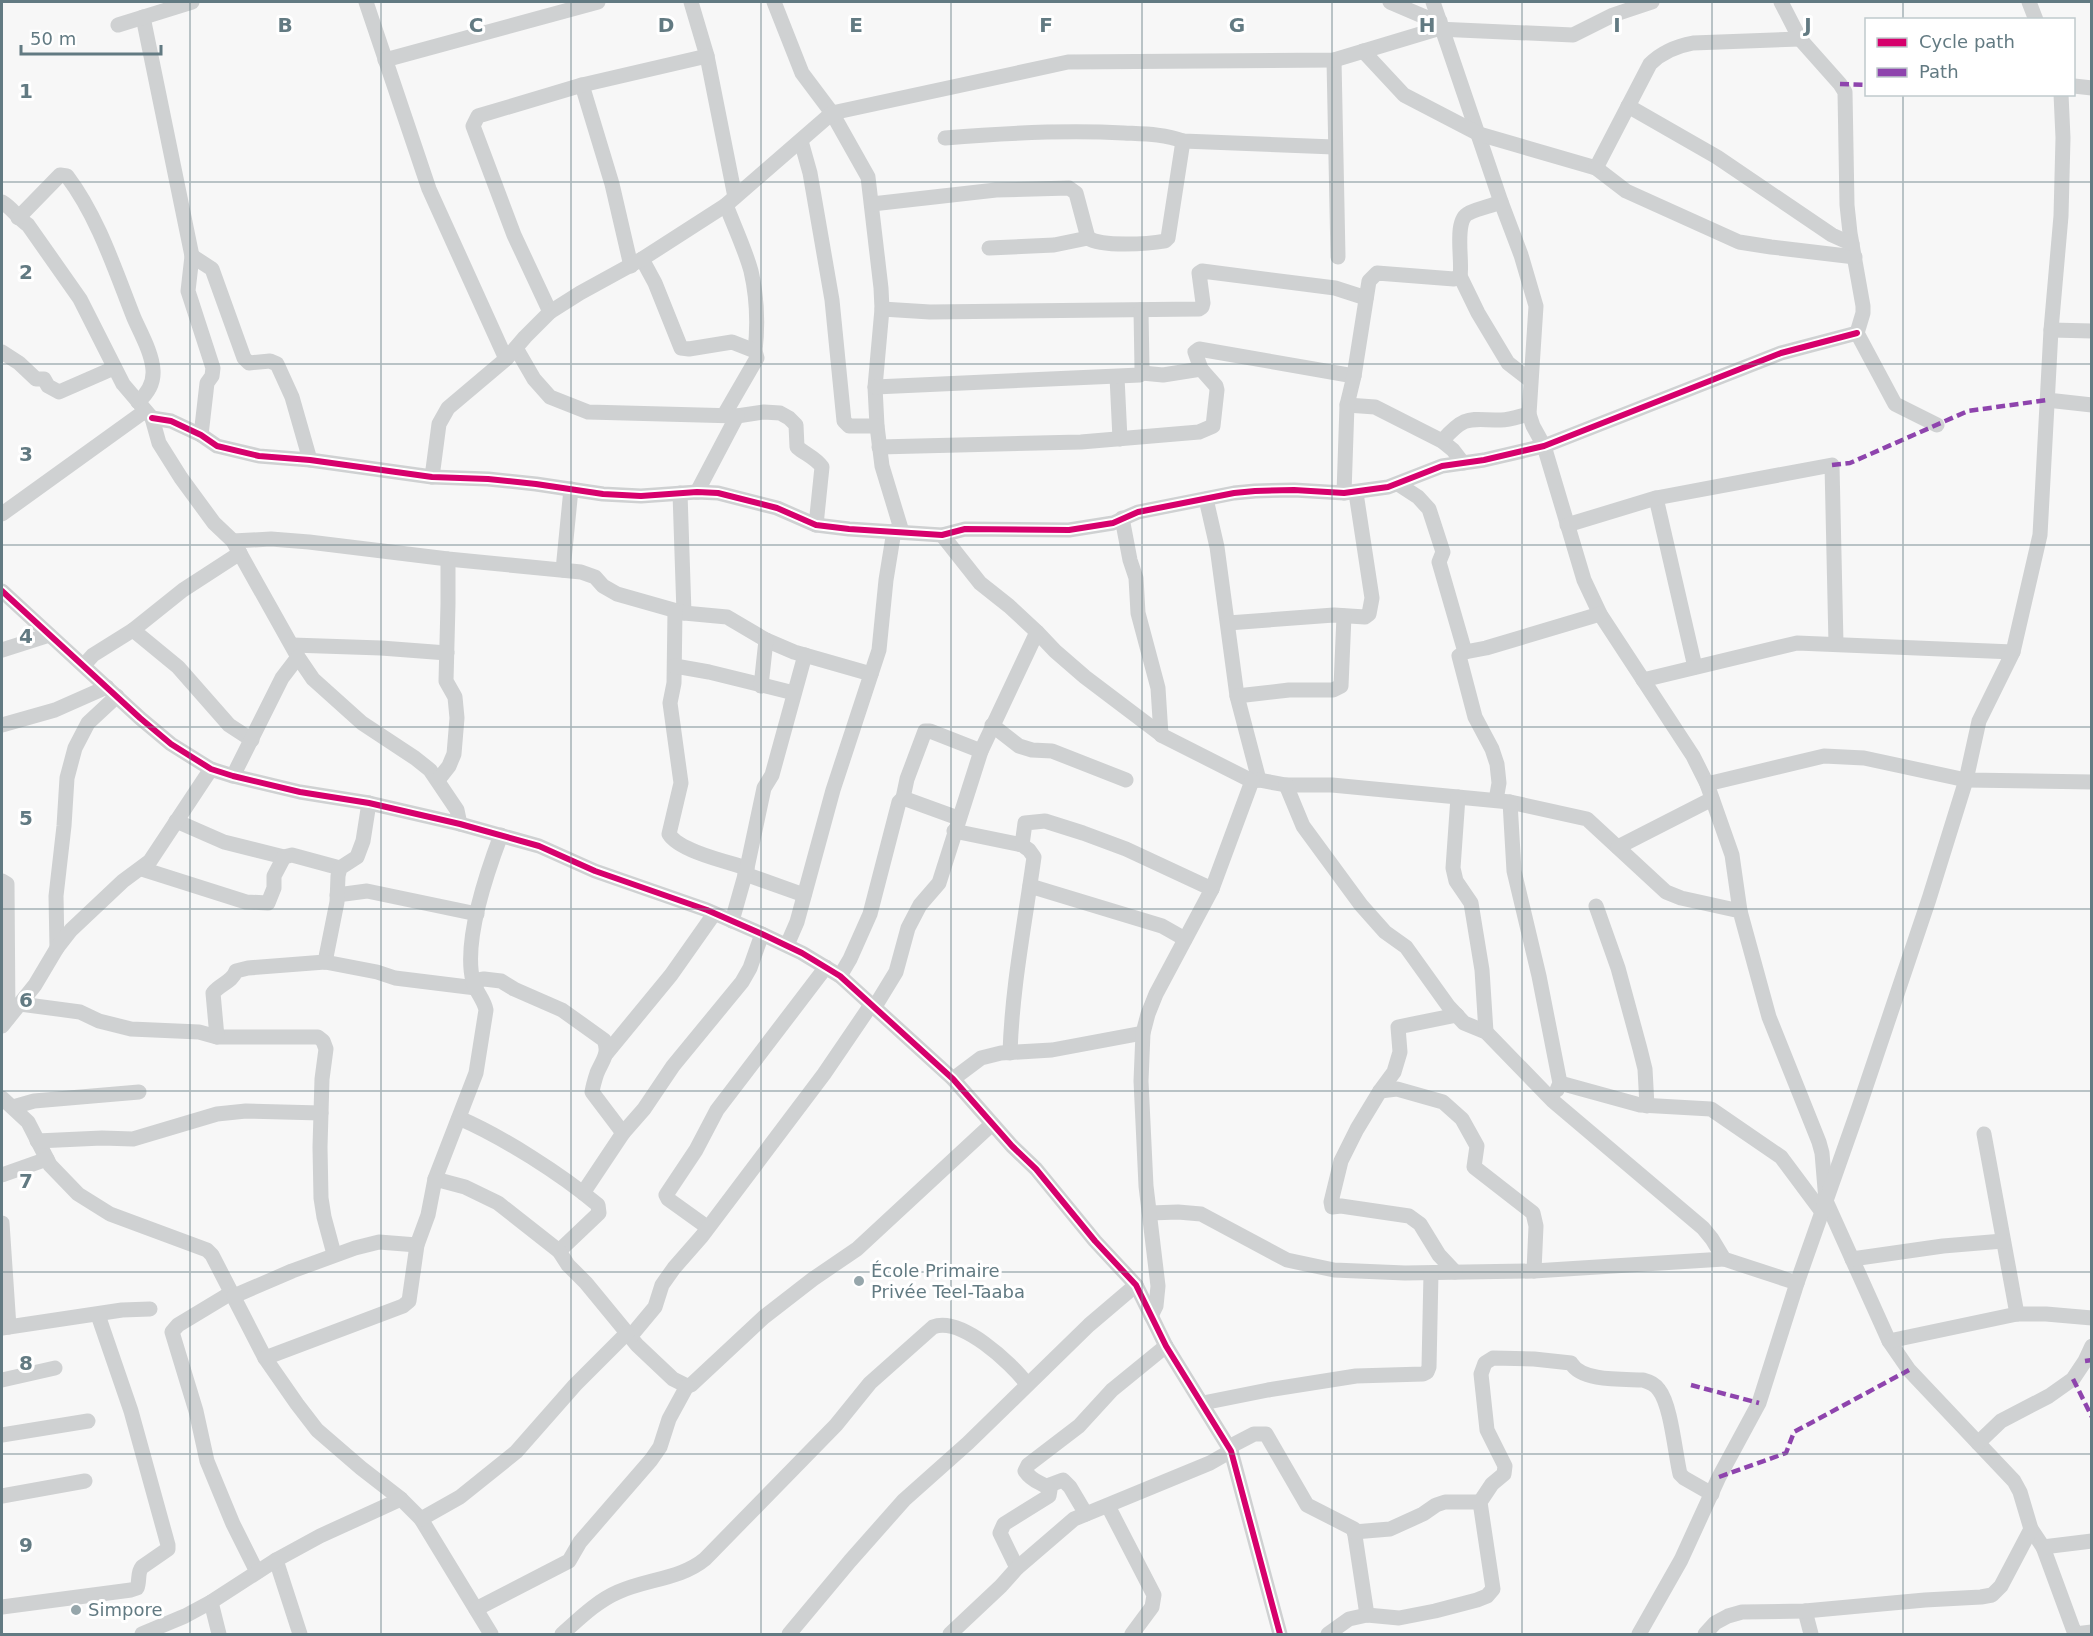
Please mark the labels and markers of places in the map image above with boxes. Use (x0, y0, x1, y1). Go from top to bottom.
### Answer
place label: École Primaire Privée Teel-Taaba (871, 1260, 1025, 1302)
marker: École Primaire Privée Teel-Taaba (852, 1274, 866, 1288)
place label: Simpore (88, 1599, 162, 1620)
marker: Simpore (69, 1603, 83, 1617)

